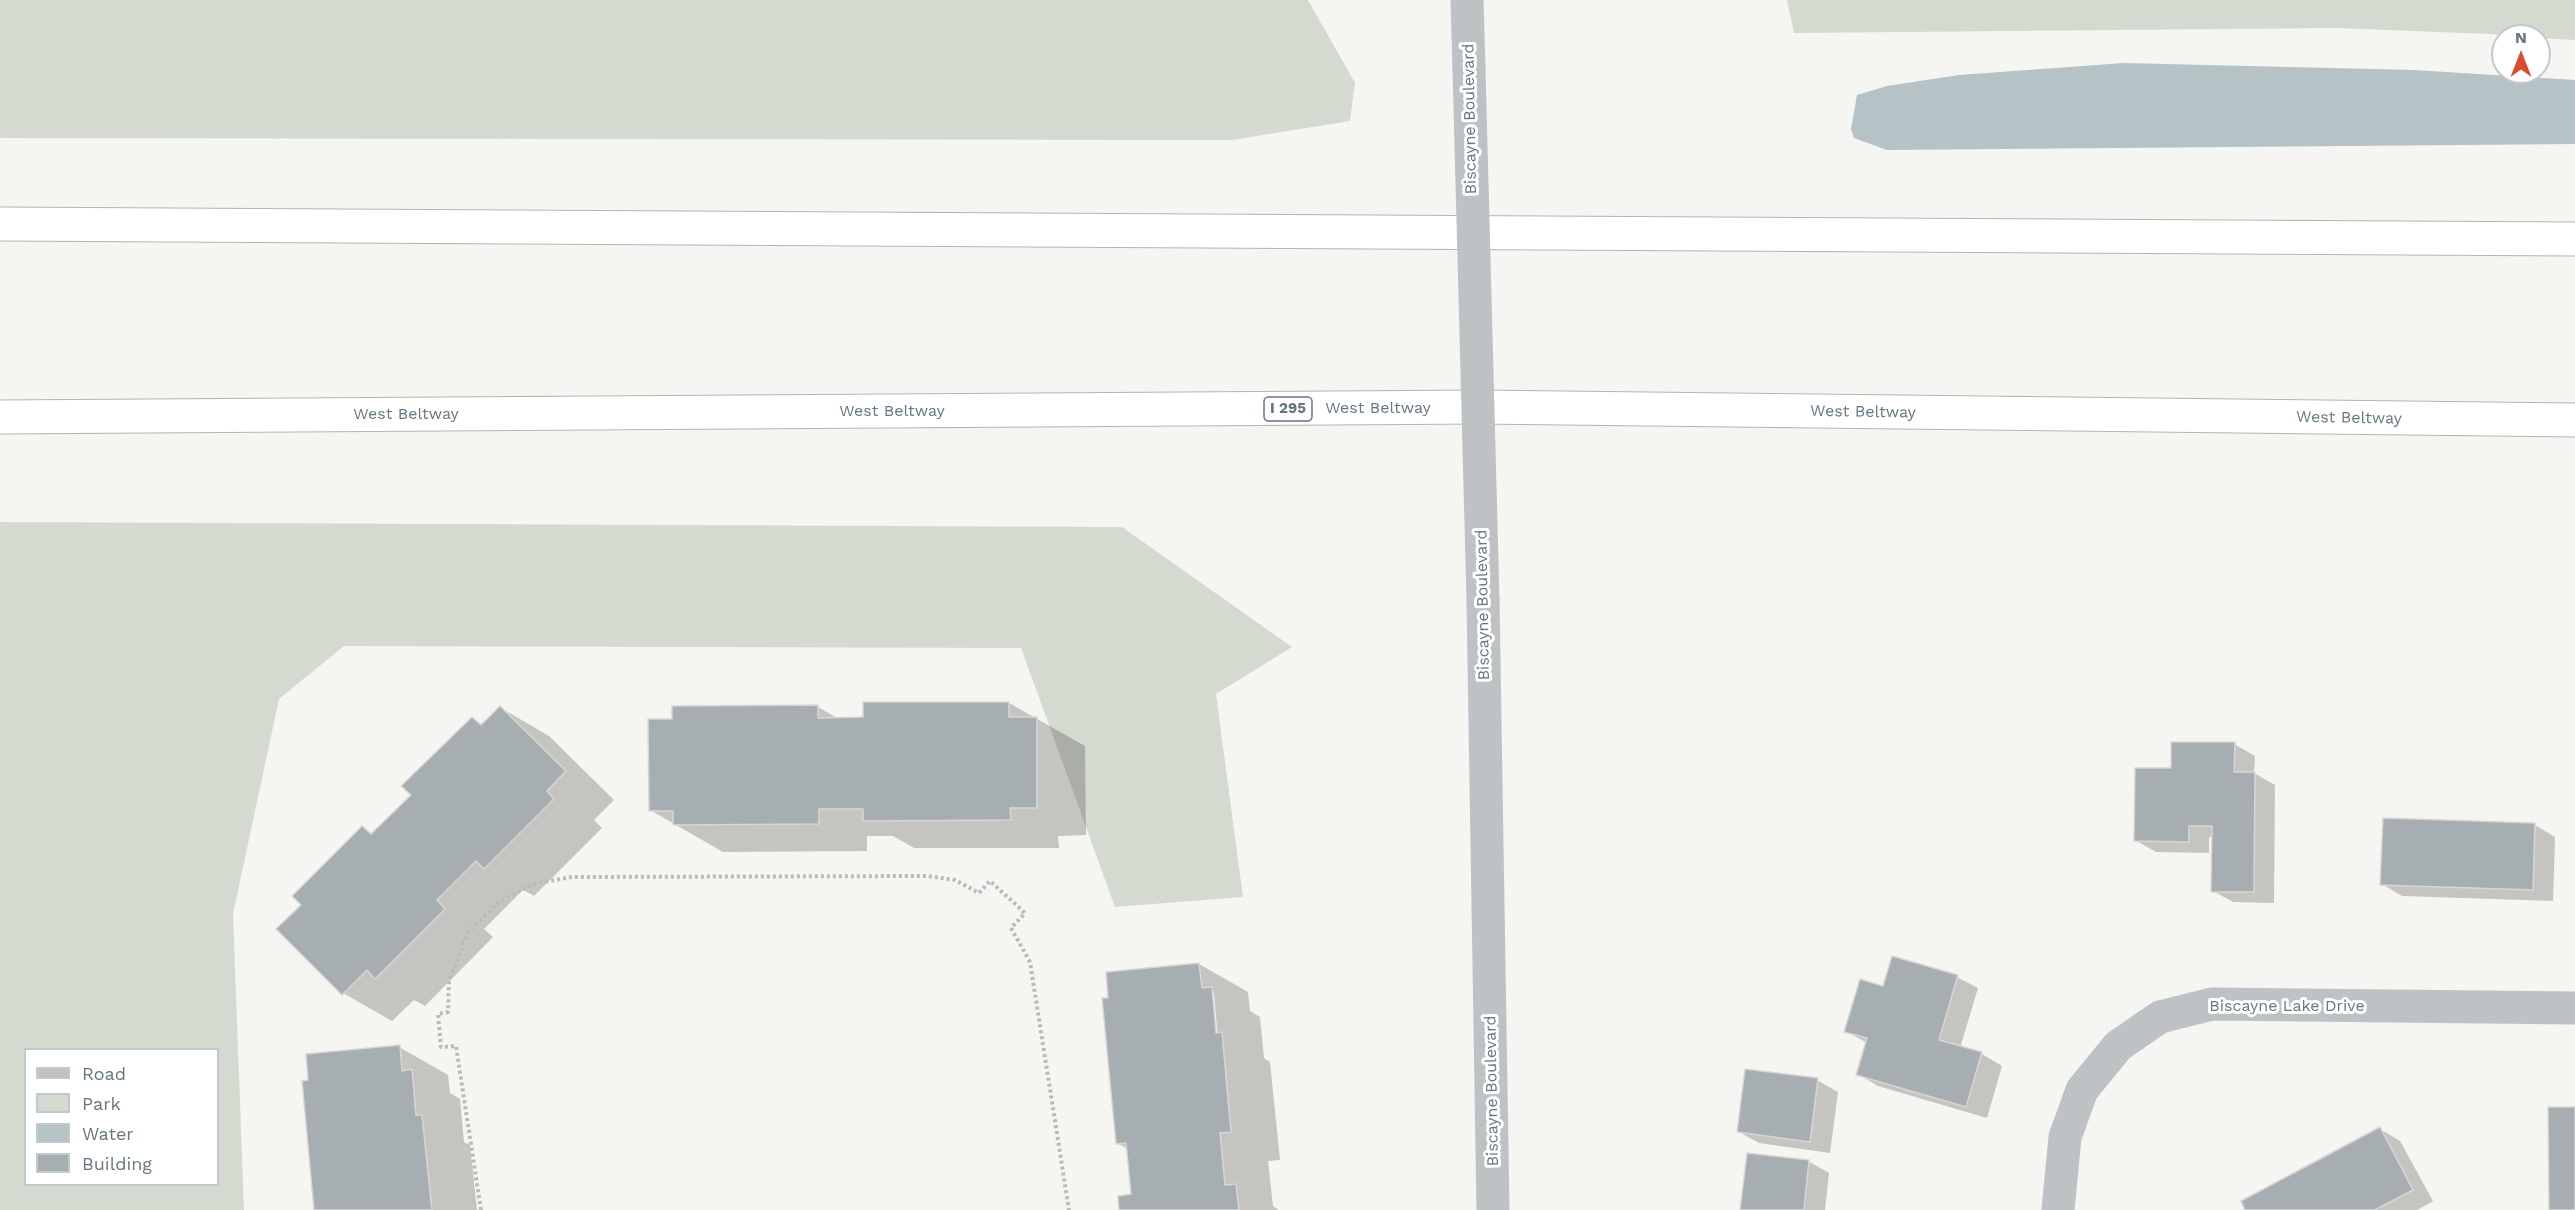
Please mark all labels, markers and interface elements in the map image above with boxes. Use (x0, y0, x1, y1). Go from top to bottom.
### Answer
north arrow (2491, 24, 2551, 84)
text: N (2515, 28, 2527, 47)
street label: Biscayne Boulevard (1459, 43, 1481, 195)
road number: I 295 (1264, 397, 1312, 421)
street label: West Beltway (1325, 398, 1431, 418)
street label: West Beltway (839, 401, 945, 421)
street label: West Beltway (1810, 401, 1916, 423)
street label: West Beltway (353, 404, 459, 424)
street label: West Beltway (2296, 407, 2402, 429)
street label: Biscayne Boulevard (1472, 529, 1494, 681)
street label: Biscayne Lake Drive (2209, 996, 2365, 1016)
street label: Biscayne Boulevard (1481, 1015, 1503, 1167)
legend (24, 1048, 219, 1186)
text: Road (82, 1063, 126, 1084)
text: Park (82, 1093, 121, 1114)
text: Water (82, 1123, 134, 1144)
text: Building (82, 1153, 152, 1174)

